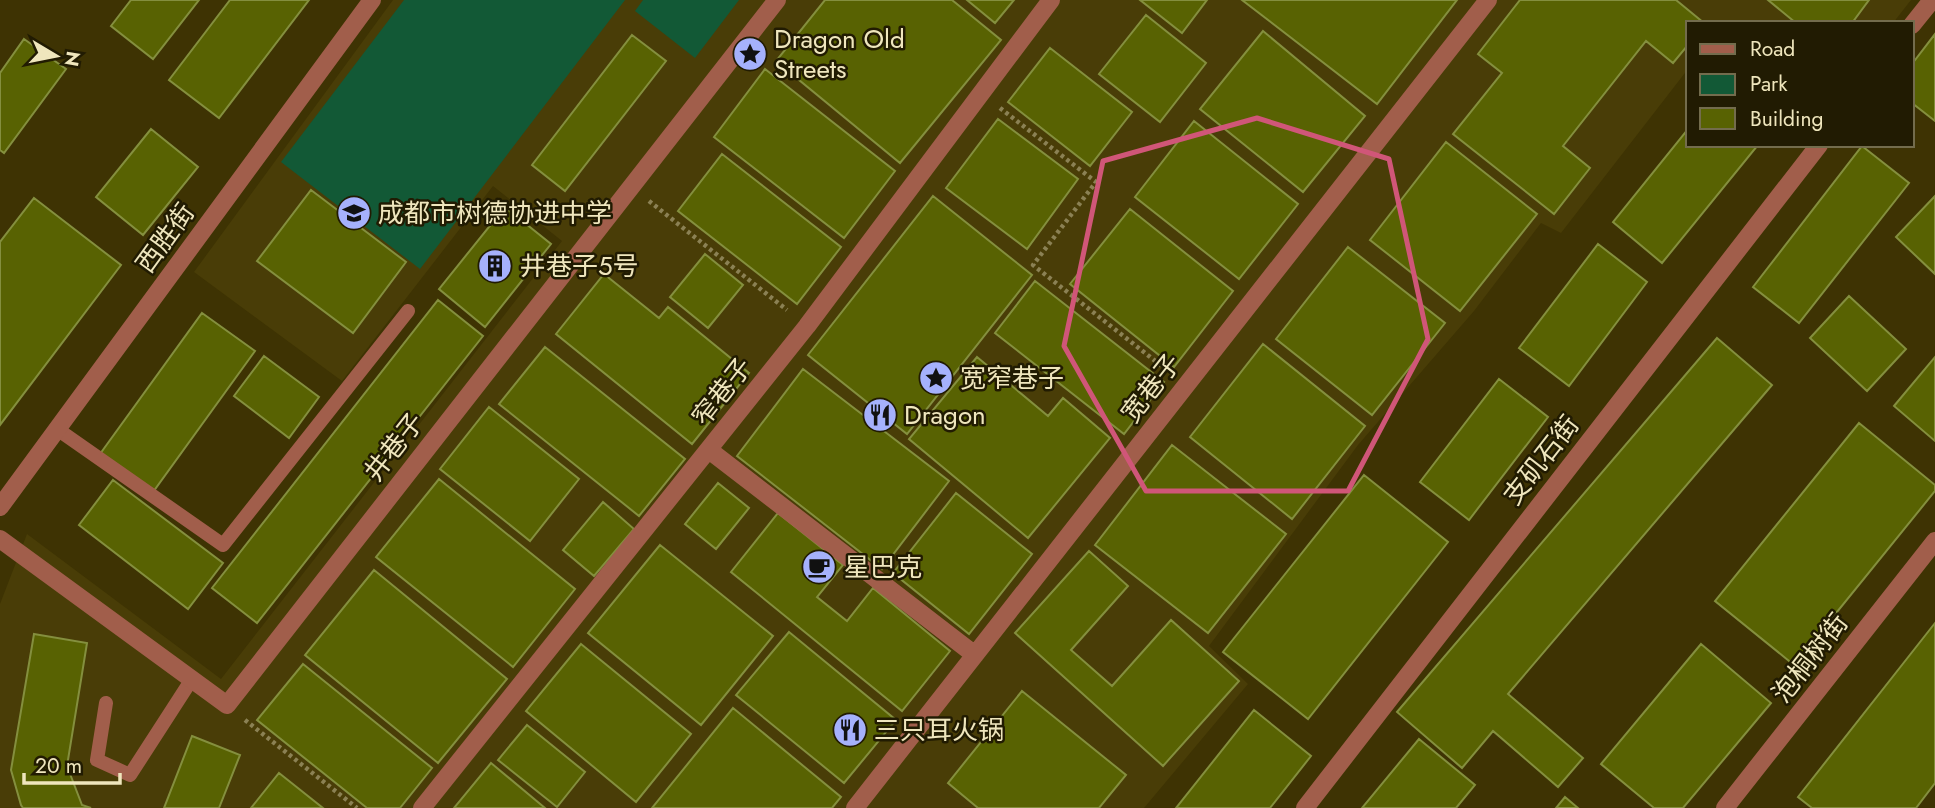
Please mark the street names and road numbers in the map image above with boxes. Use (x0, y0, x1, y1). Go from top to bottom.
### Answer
street label: 西胜街 (127, 195, 203, 281)
street label: 宽巷子 (1112, 346, 1190, 430)
street label: 窄巷子 (683, 350, 761, 434)
street label: 井巷子 (355, 405, 433, 489)
street label: 支矶石街 (1494, 407, 1588, 513)
street label: 泡桐树街 (1763, 605, 1857, 711)

